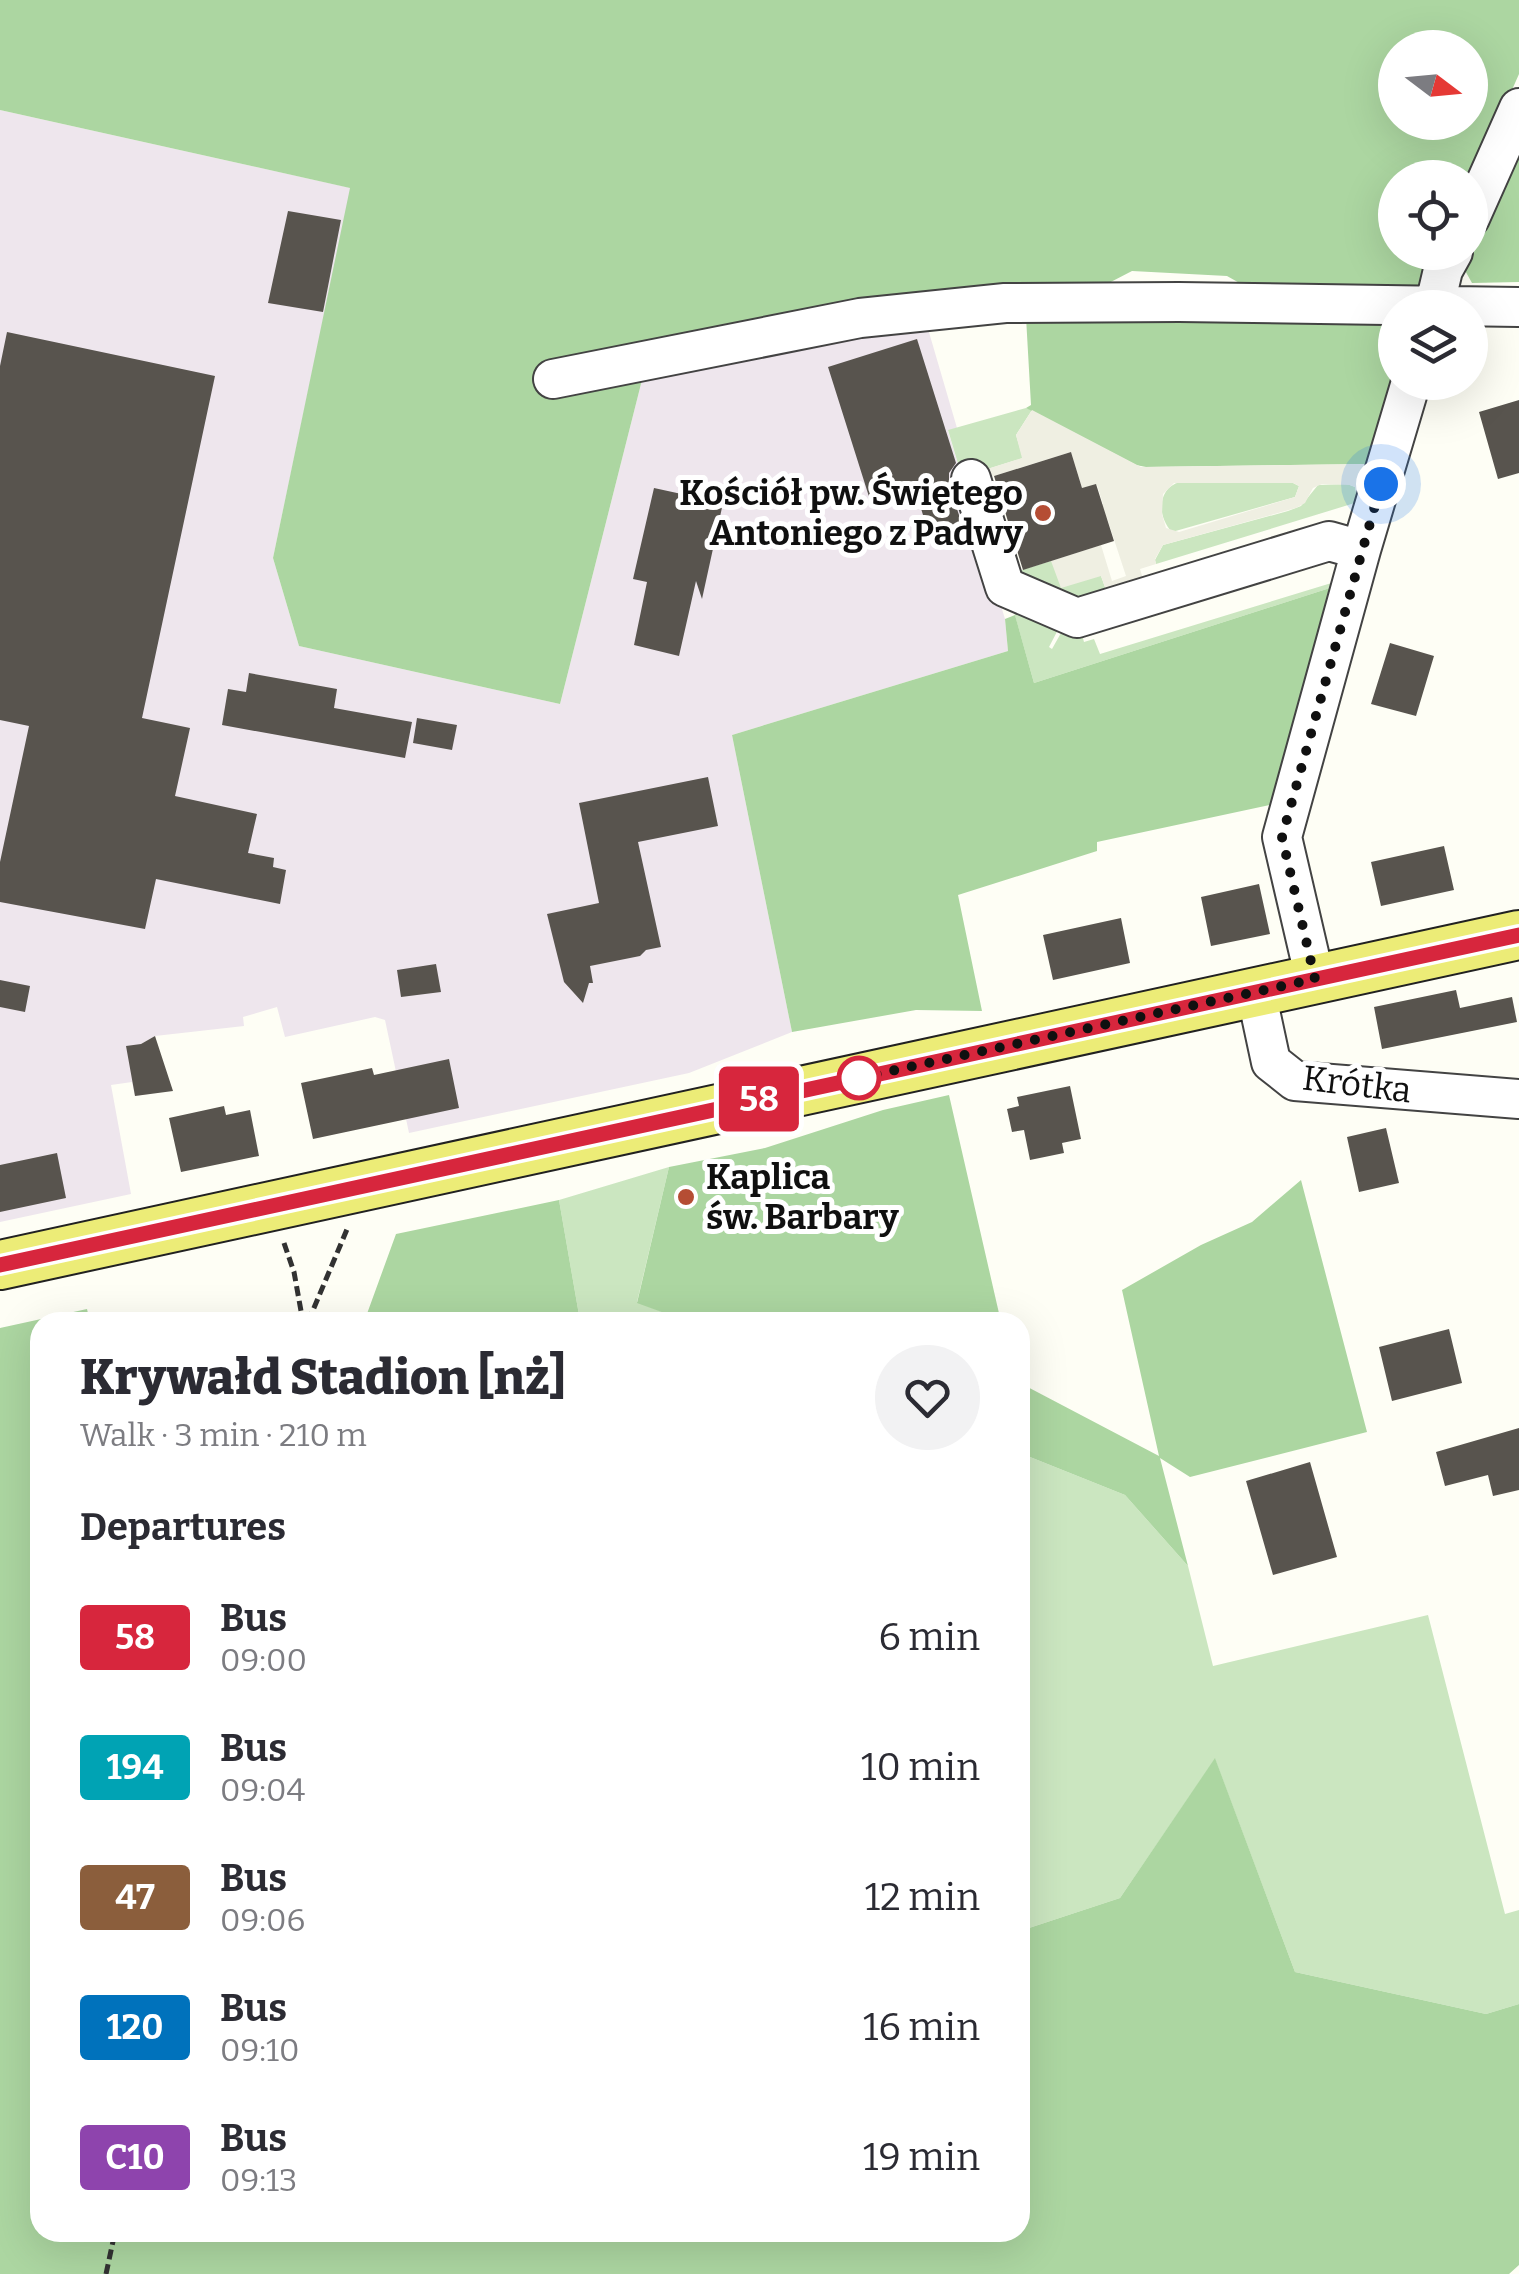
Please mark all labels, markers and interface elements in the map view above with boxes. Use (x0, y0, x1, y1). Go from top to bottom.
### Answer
north arrow (1378, 30, 1488, 140)
map controls (1378, 30, 1488, 400)
button: locate (1378, 160, 1488, 270)
button: layers (1378, 290, 1488, 400)
your location (1356, 459, 1406, 509)
place label: Kościół pw. Świętego Antoniego z Padwy (679, 471, 1024, 554)
marker: Kościół pw. Świętego Antoniego z Padwy (1032, 502, 1054, 524)
street label: Krótka (1300, 1056, 1414, 1112)
unlabelled marker (838, 1057, 880, 1099)
line badge: 58 (714, 1066, 804, 1132)
text: 58 (739, 1078, 779, 1120)
place label: Kaplica św. Barbary (706, 1156, 899, 1238)
marker: Kaplica św. Barbary (675, 1186, 697, 1208)
button: heart (875, 1345, 980, 1450)
text: Krywałd Stadion [nż] (80, 1349, 566, 1407)
text: Walk · 3 min · 210 m (80, 1416, 367, 1454)
text: Departures (80, 1504, 286, 1550)
text: Bus (220, 1595, 287, 1641)
text: 6 min (878, 1614, 980, 1660)
text: 58 (115, 1616, 155, 1658)
text: 09:00 (220, 1641, 307, 1679)
text: Bus (220, 1725, 287, 1771)
text: 10 min (861, 1744, 980, 1790)
text: 194 (106, 1746, 164, 1788)
text: 09:04 (220, 1771, 305, 1809)
text: Bus (220, 1855, 287, 1901)
text: 12 min (865, 1874, 980, 1920)
text: 47 (115, 1876, 155, 1918)
text: 09:06 (220, 1901, 305, 1939)
text: Bus (220, 1985, 287, 2031)
text: 16 min (863, 2004, 980, 2050)
text: 120 (106, 2006, 164, 2048)
text: 09:10 (220, 2031, 300, 2069)
text: Bus (220, 2115, 287, 2161)
text: 19 min (863, 2134, 980, 2180)
text: C10 (105, 2136, 165, 2178)
text: 09:13 (220, 2161, 297, 2199)

